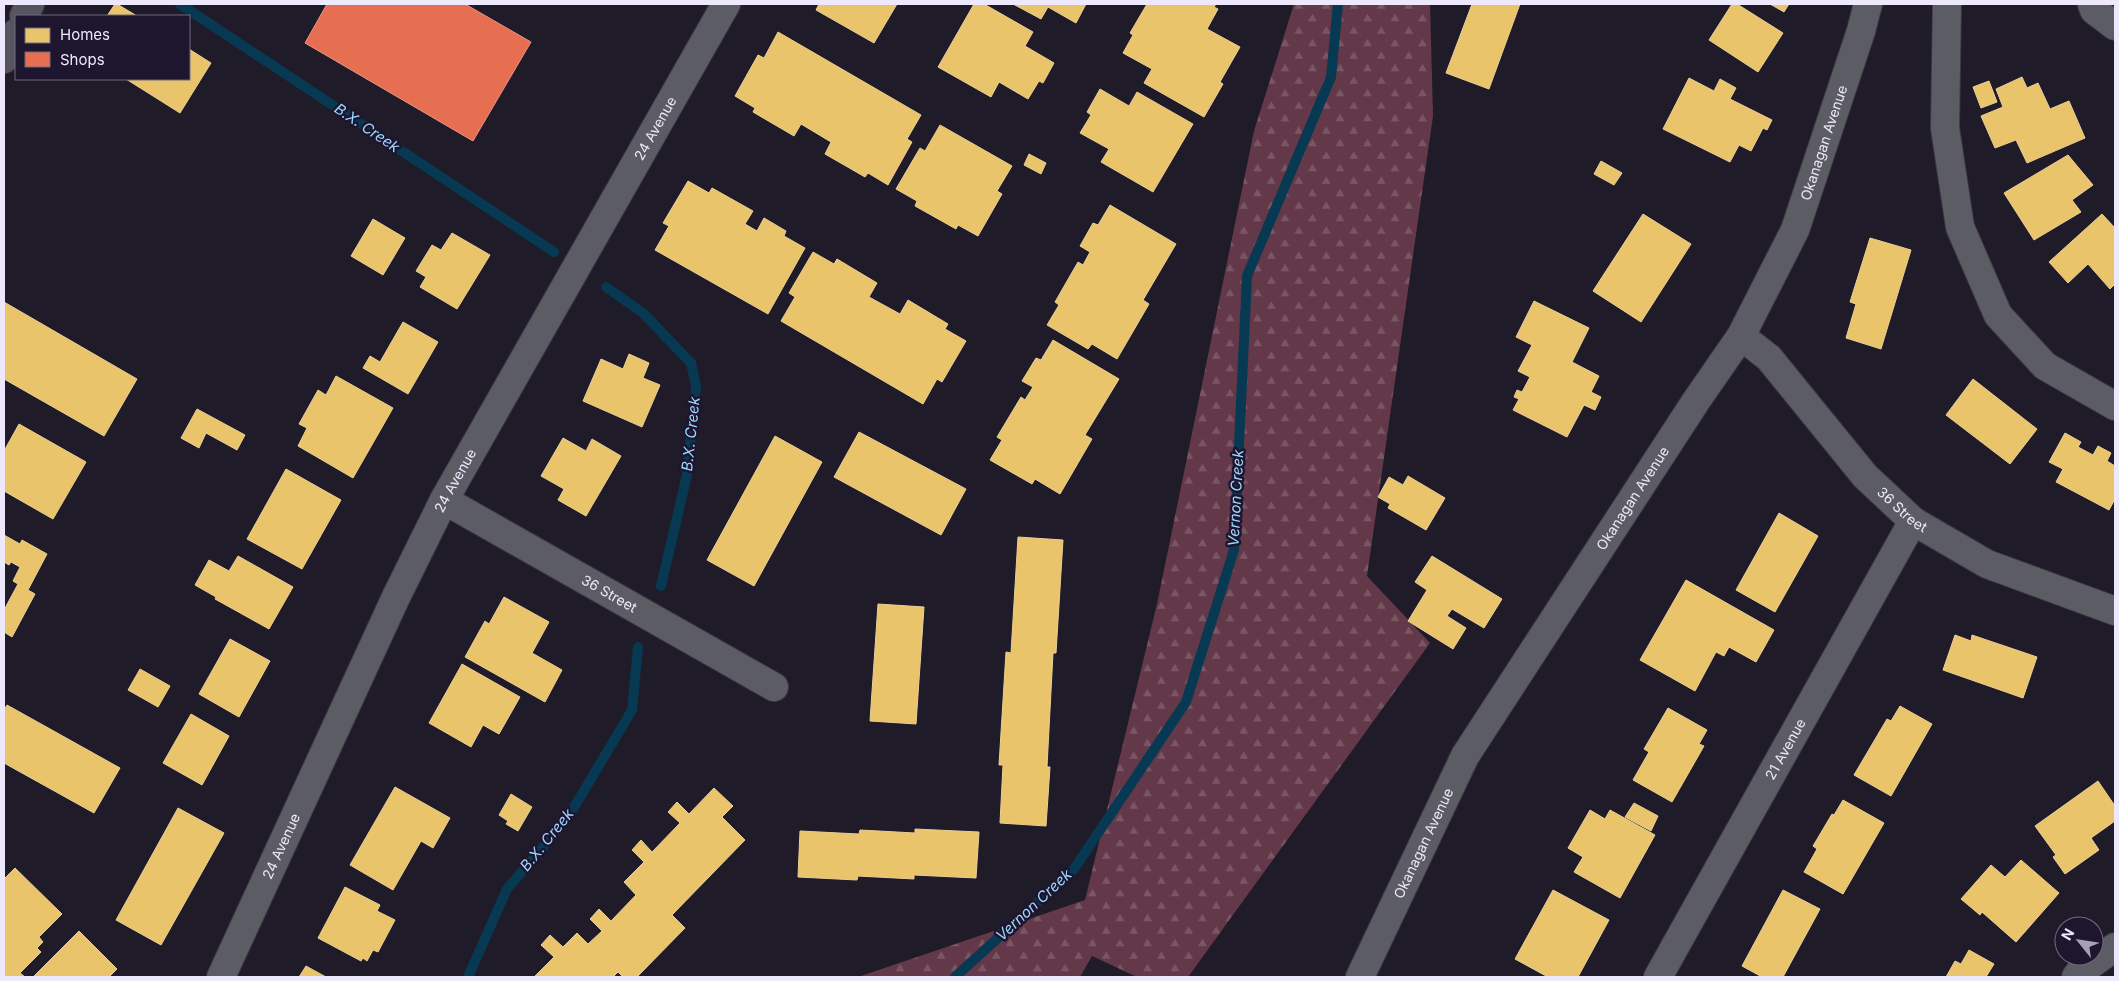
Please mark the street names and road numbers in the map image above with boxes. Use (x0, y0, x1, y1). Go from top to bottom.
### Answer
street label: Okanagan Avenue (1796, 83, 1850, 203)
street label: 24 Avenue (630, 93, 680, 163)
street label: Okanagan Avenue (1592, 443, 1672, 553)
street label: 24 Avenue (430, 445, 479, 515)
street label: 36 Street (1874, 483, 1931, 536)
street label: 36 Street (579, 571, 641, 616)
street label: 21 Avenue (1761, 715, 1809, 783)
street label: Okanagan Avenue (1390, 785, 1457, 901)
street label: 24 Avenue (258, 810, 303, 882)

